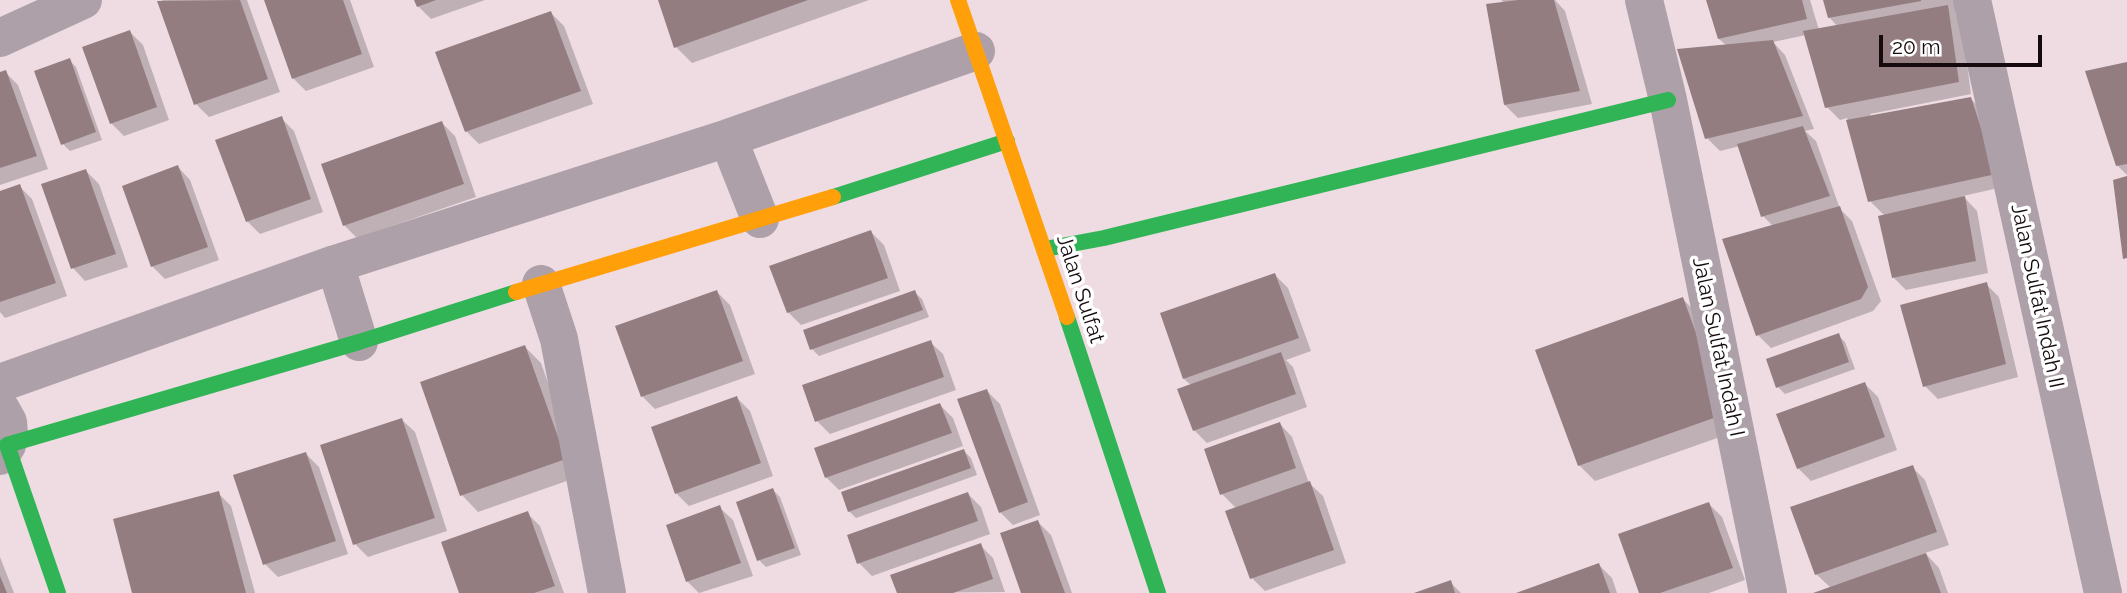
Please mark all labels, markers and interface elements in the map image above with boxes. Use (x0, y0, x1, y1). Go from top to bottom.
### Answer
scale bar (1882, 21, 2045, 65)
text: 20 m (1892, 34, 1940, 59)
street label: Jalan Sulfat Indah II (2005, 202, 2069, 390)
street label: Jalan Sulfat (1051, 232, 1109, 346)
street label: Jalan Sulfat Indah I (1687, 255, 1749, 439)

